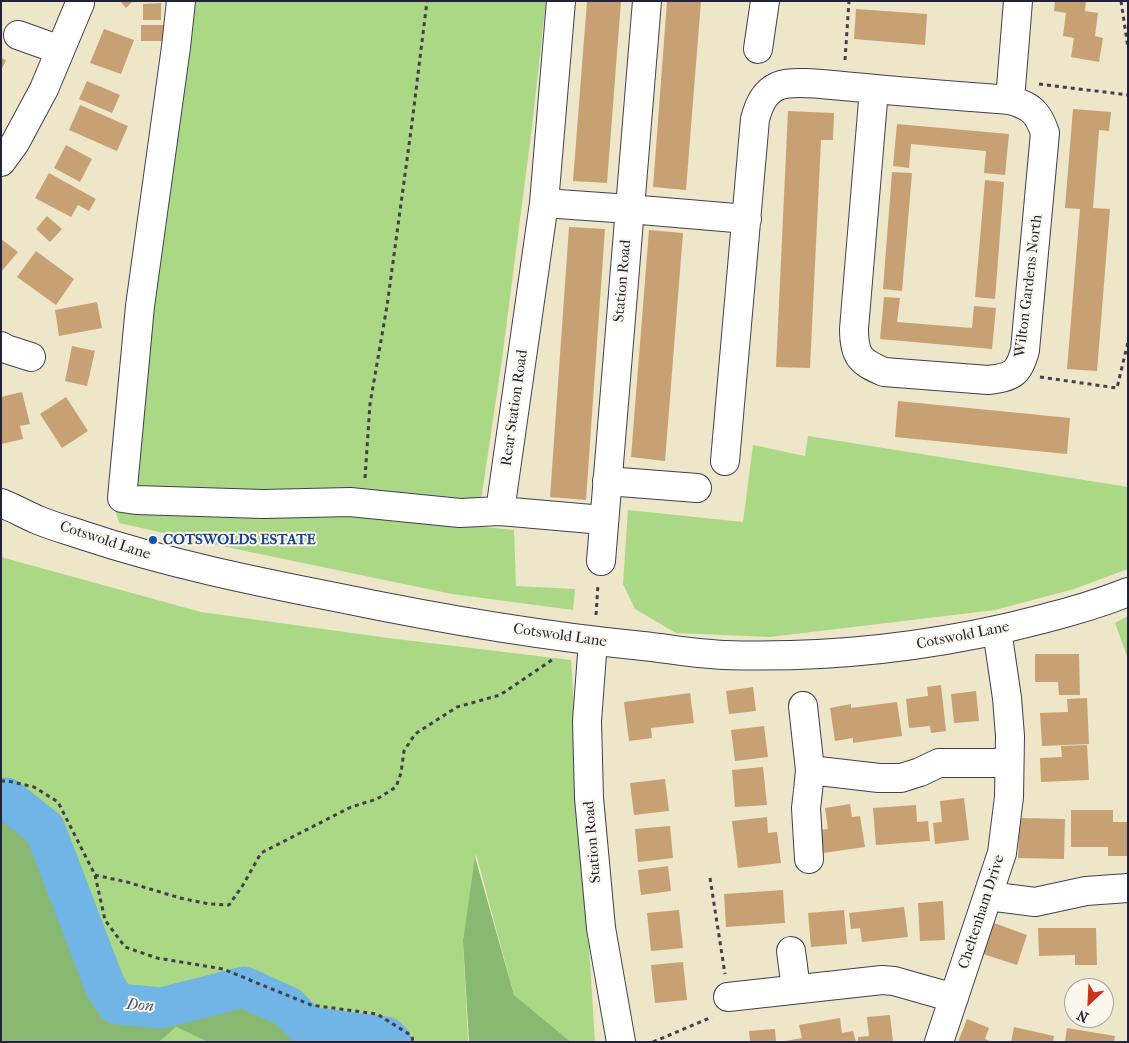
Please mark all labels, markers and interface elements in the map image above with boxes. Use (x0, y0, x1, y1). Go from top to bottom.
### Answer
street label: Wilton Gardens North (1011, 214, 1047, 358)
street label: Station Road (610, 239, 636, 323)
street label: Rear Station Road (498, 349, 532, 467)
street label: Cotswold Lane (57, 518, 153, 564)
place label: COTSWOLDS ESTATE (163, 531, 316, 549)
marker: COTSWOLDS ESTATE (147, 534, 159, 546)
street label: Cotswold Lane (915, 618, 1011, 654)
street label: Cotswold Lane (512, 621, 608, 651)
street label: Station Road (580, 800, 606, 884)
street label: Cheltenham Drive (955, 853, 1009, 971)
north arrow (1064, 978, 1114, 1028)
water label: Don (126, 995, 154, 1017)
text: N (1074, 1006, 1091, 1026)

